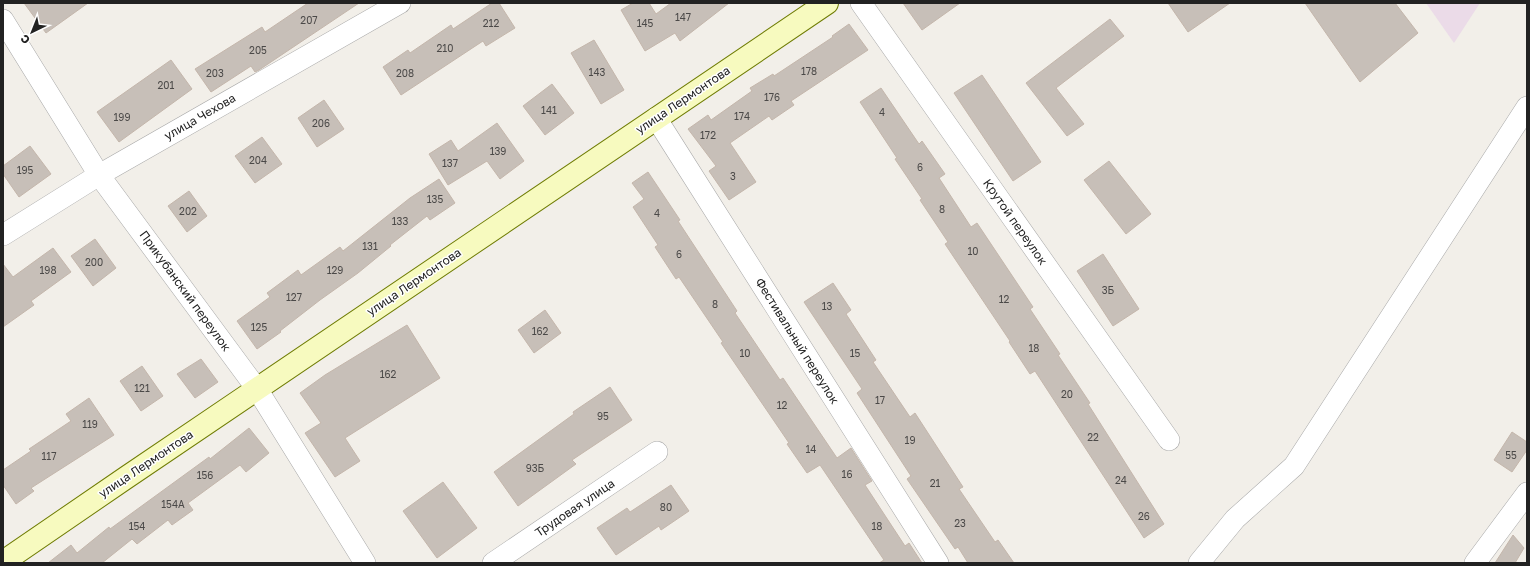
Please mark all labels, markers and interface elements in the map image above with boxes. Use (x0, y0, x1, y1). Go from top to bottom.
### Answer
house number: 147 (675, 11, 691, 23)
north arrow (12, 12, 52, 52)
house number: 207 (300, 14, 318, 26)
house number: 212 (483, 17, 499, 29)
house number: 145 (637, 17, 654, 29)
text: С (17, 32, 32, 47)
house number: 210 (437, 42, 453, 54)
house number: 205 (249, 44, 267, 56)
street label: улица Лермонтова (633, 62, 733, 137)
house number: 178 (801, 65, 817, 77)
house number: 143 (589, 66, 606, 78)
house number: 203 (206, 67, 224, 79)
house number: 208 (396, 67, 414, 79)
house number: 201 (158, 79, 175, 91)
street label: улица Чехова (161, 90, 238, 143)
house number: 176 (764, 91, 780, 103)
house number: 141 (541, 104, 557, 116)
house number: 4 (879, 106, 885, 118)
house number: 174 (734, 110, 750, 122)
house number: 199 (114, 111, 130, 123)
house number: 206 (312, 117, 330, 129)
house number: 172 (700, 129, 716, 141)
house number: 139 (490, 145, 506, 157)
house number: 204 (249, 154, 267, 166)
house number: 137 (442, 157, 458, 169)
house number: 6 (917, 161, 923, 173)
house number: 195 (17, 164, 34, 176)
house number: 3 (730, 170, 736, 182)
street label: Крутой переулок (980, 176, 1051, 268)
house number: 135 (427, 193, 443, 205)
house number: 8 (939, 203, 945, 215)
house number: 202 (179, 205, 197, 217)
house number: 4 (654, 207, 660, 219)
house number: 133 (392, 215, 408, 227)
street label: Прикубанский переулок (137, 227, 234, 354)
house number: 131 (362, 240, 378, 252)
street label: улица Лермонтова (364, 244, 464, 319)
house number: 10 (967, 245, 979, 257)
house number: 6 (676, 248, 682, 260)
house number: 200 (85, 256, 103, 268)
house number: 198 (40, 264, 57, 276)
house number: 129 (327, 264, 343, 276)
street label: Фестивальный переулок (752, 275, 843, 407)
house number: 3Б (1102, 284, 1115, 296)
house number: 127 (286, 291, 302, 303)
house number: 12 (999, 293, 1010, 305)
house number: 8 (712, 298, 718, 310)
house number: 13 (822, 300, 832, 312)
house number: 125 (251, 321, 267, 333)
house number: 162 (532, 325, 549, 337)
house number: 18 (1029, 342, 1039, 354)
house number: 10 (739, 347, 751, 359)
house number: 15 (850, 347, 861, 359)
house number: 162 (380, 368, 397, 380)
house number: 121 (134, 382, 150, 394)
house number: 20 (1061, 388, 1073, 400)
house number: 17 (875, 394, 885, 406)
house number: 12 (777, 399, 788, 411)
house number: 95 (597, 410, 609, 422)
house number: 119 (82, 418, 98, 430)
street label: улица Лермонтова (96, 426, 196, 501)
house number: 22 (1087, 431, 1099, 443)
house number: 19 (905, 434, 915, 446)
house number: 14 (806, 443, 816, 455)
house number: 55 (1505, 449, 1517, 461)
house number: 117 (42, 450, 57, 462)
house number: 93Б (526, 462, 545, 474)
house number: 16 (842, 468, 852, 480)
house number: 156 (197, 469, 213, 481)
house number: 24 (1115, 474, 1127, 486)
street label: Трудовая улица (532, 475, 617, 540)
house number: 21 (930, 477, 940, 489)
house number: 154А (161, 498, 185, 510)
house number: 80 (660, 501, 672, 513)
house number: 26 (1138, 510, 1150, 522)
house number: 23 (954, 517, 966, 529)
house number: 154 (129, 520, 145, 532)
house number: 18 (872, 520, 882, 532)

